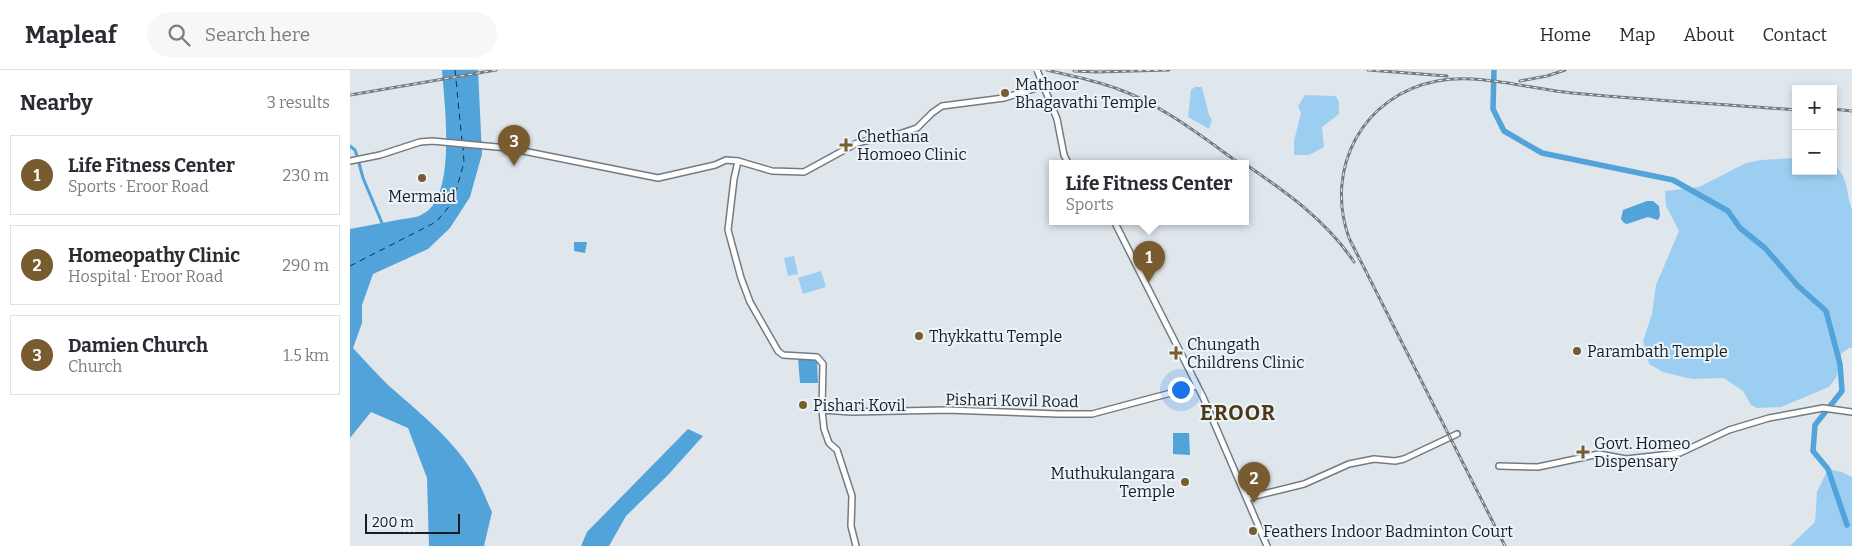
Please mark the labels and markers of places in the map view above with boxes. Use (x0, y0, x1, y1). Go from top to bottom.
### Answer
place label: Mathoor Bhagavathi Temple (1015, 75, 1157, 112)
marker: Mathoor Bhagavathi Temple (999, 87, 1011, 99)
pin: 3 (498, 125, 530, 166)
place label: Chethana Homoeo Clinic (857, 127, 967, 164)
marker: Chethana Homoeo Clinic (839, 138, 853, 152)
marker: Mermaid (416, 172, 428, 184)
place label: Mermaid (388, 187, 456, 206)
pin: 1 (1133, 241, 1165, 282)
place label: Thykkattu Temple (929, 327, 1062, 346)
marker: Thykkattu Temple (913, 330, 925, 342)
place label: Chungath Childrens Clinic (1187, 335, 1304, 372)
place label: Parambath Temple (1587, 342, 1728, 361)
marker: Parambath Temple (1571, 345, 1583, 357)
marker: Chungath Childrens Clinic (1169, 346, 1183, 360)
place label: Pishari Kovil (813, 396, 906, 415)
marker: Pishari Kovil (797, 399, 809, 411)
place label: Govt. Homeo Dispensary (1594, 434, 1691, 471)
marker: Govt. Homeo Dispensary (1576, 445, 1590, 459)
pin: 2 (1238, 462, 1270, 503)
place label: Muthukulangara Temple (1050, 464, 1175, 501)
marker: Muthukulangara Temple (1179, 476, 1191, 488)
place label: Feathers Indoor Badminton Court (1263, 522, 1513, 541)
marker: Feathers Indoor Badminton Court (1247, 525, 1259, 537)

